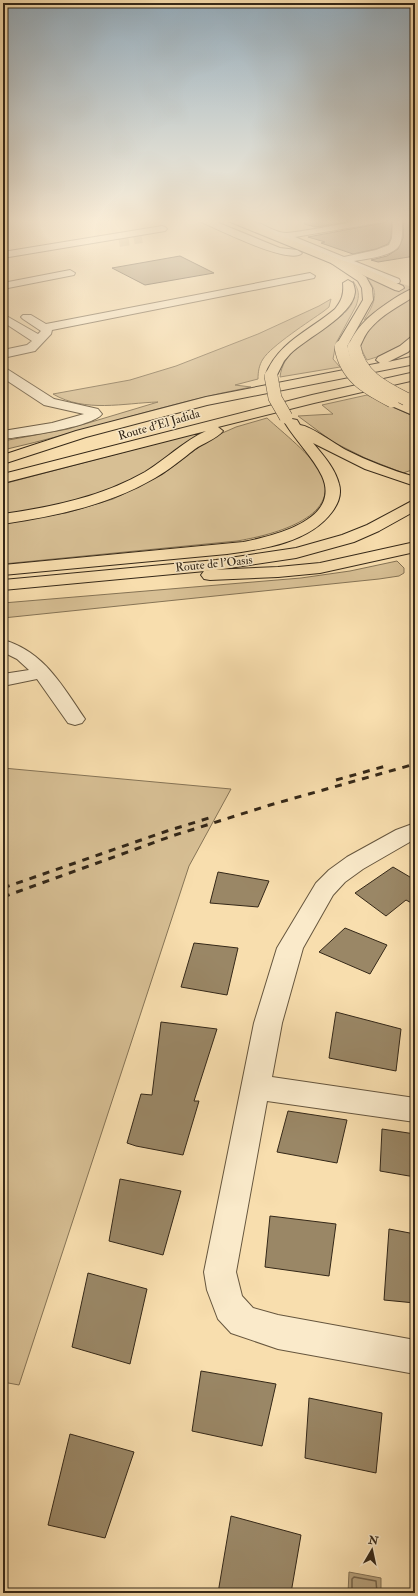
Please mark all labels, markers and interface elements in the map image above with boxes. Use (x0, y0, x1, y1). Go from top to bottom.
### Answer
street label: Route d'El Jadida (116, 406, 203, 444)
street label: Route de l'Oasis (175, 552, 253, 576)
north arrow (352, 1530, 392, 1570)
text: N (367, 1533, 380, 1548)

